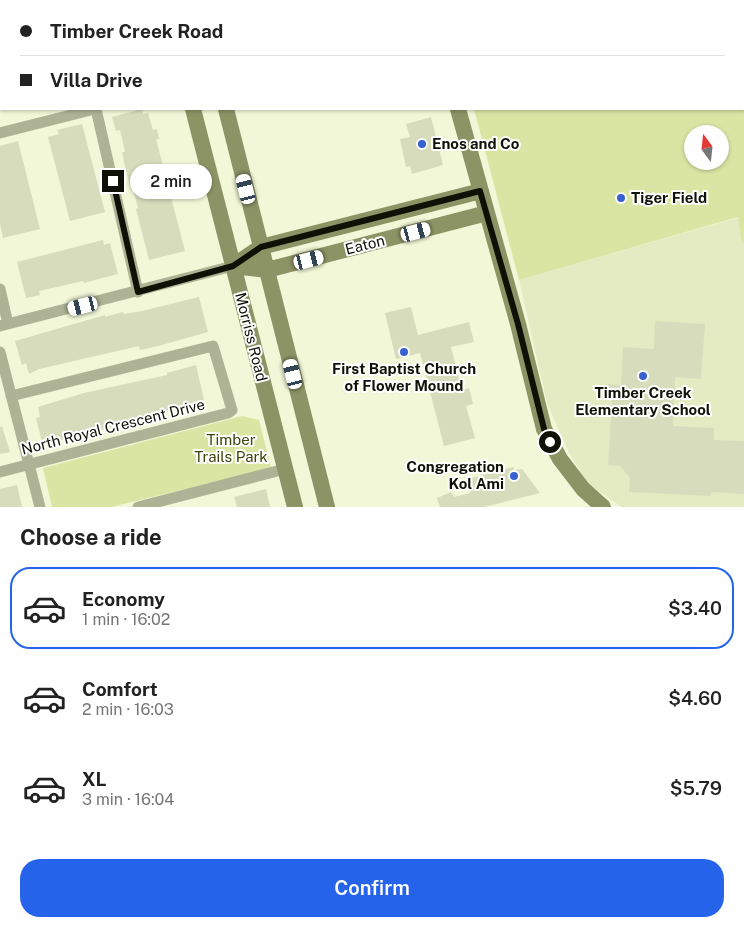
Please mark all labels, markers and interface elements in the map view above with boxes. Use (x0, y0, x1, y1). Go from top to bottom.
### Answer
text: Timber Creek Road (50, 20, 223, 42)
text: Villa Drive (50, 69, 143, 91)
north arrow (684, 125, 729, 170)
map controls (684, 125, 729, 170)
place label: Enos and Co (432, 135, 520, 152)
marker: Enos and Co (416, 138, 428, 150)
callout: 2 min (130, 164, 213, 198)
route end (102, 170, 124, 192)
text: 2 min (150, 172, 192, 191)
car (235, 173, 256, 205)
place label: Tiger Field (631, 189, 707, 206)
marker: Tiger Field (615, 192, 627, 204)
car (399, 221, 432, 243)
street label: Eaton (343, 231, 386, 258)
car (292, 249, 325, 271)
street label: Morriss Road (232, 290, 271, 383)
car (66, 295, 99, 317)
marker: First Baptist Church of Flower Mound (398, 346, 410, 358)
car (282, 358, 303, 390)
place label: First Baptist Church of Flower Mound (332, 360, 476, 394)
marker: Timber Creek Elementary School (637, 370, 649, 382)
place label: Timber Creek Elementary School (575, 384, 711, 418)
street label: North Royal Crescent Drive (19, 395, 206, 458)
park label: Timber Trails Park (194, 431, 268, 465)
route start (539, 431, 561, 453)
place label: Congregation Kol Ami (406, 458, 504, 492)
marker: Congregation Kol Ami (508, 470, 520, 482)
text: Choose a ride (20, 524, 162, 550)
icon: car (22, 586, 67, 631)
text: Economy (82, 588, 165, 610)
text: $3.40 (668, 597, 722, 619)
text: 1 min · 16:02 (82, 610, 170, 629)
icon: car (22, 676, 67, 721)
text: Comfort (82, 678, 158, 700)
text: $4.60 (668, 687, 722, 709)
text: 2 min · 16:03 (82, 700, 174, 719)
icon: car (22, 766, 67, 811)
text: XL (82, 768, 107, 790)
text: $5.79 (670, 777, 722, 799)
text: 3 min · 16:04 (82, 790, 174, 809)
button: Confirm (20, 859, 724, 917)

